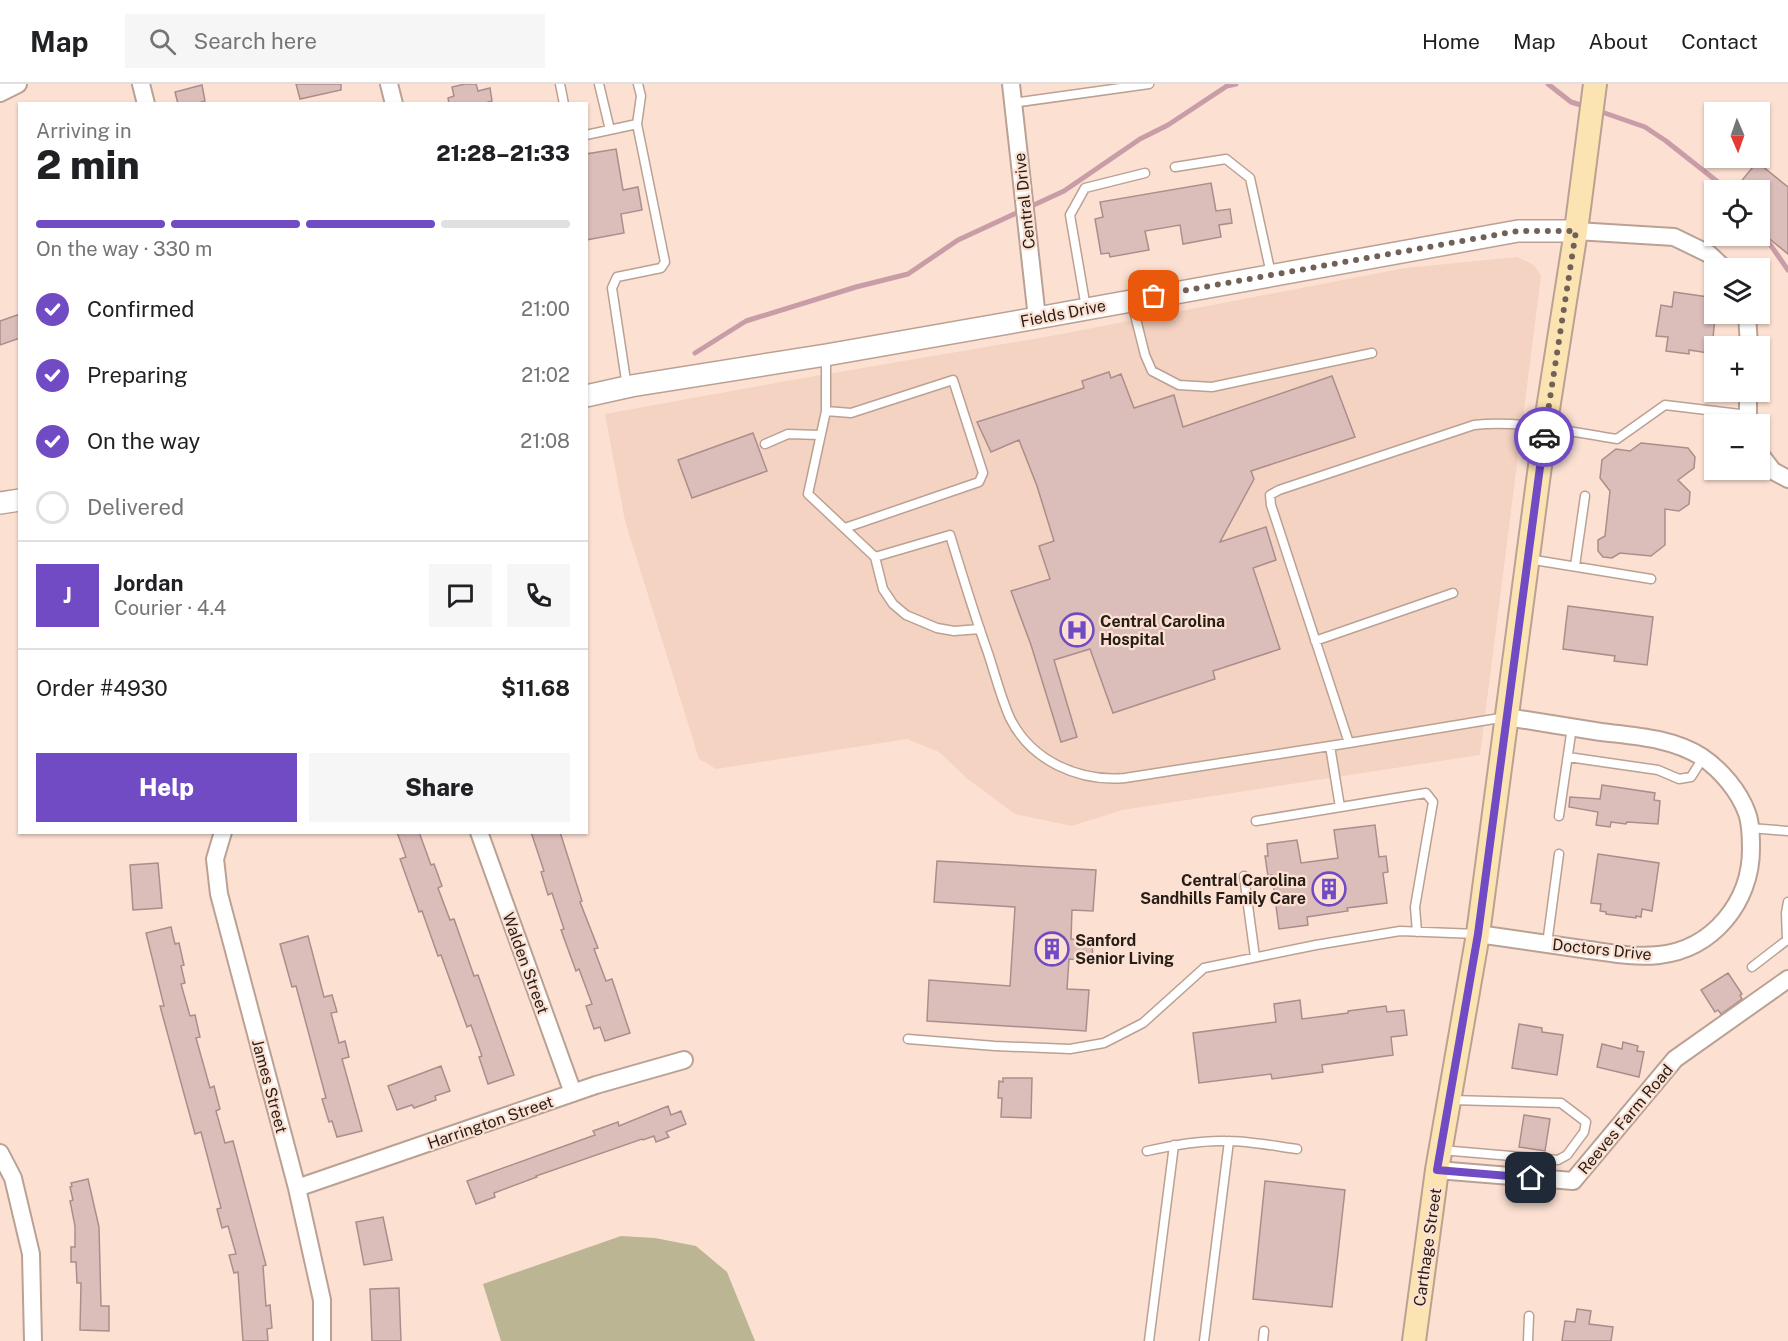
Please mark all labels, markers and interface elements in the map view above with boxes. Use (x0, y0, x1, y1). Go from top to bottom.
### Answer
search box (125, 14, 545, 68)
text: Map (30, 25, 89, 58)
icon: search (146, 25, 179, 58)
text: Search here (194, 28, 317, 54)
text: Home (1422, 29, 1480, 54)
text: Map (1513, 29, 1556, 54)
text: About (1589, 29, 1648, 54)
text: Contact (1681, 29, 1758, 54)
north arrow (1704, 102, 1770, 168)
map controls (1704, 102, 1770, 480)
text: Arriving in (36, 119, 131, 143)
text: 21:28–21:33 (436, 140, 570, 166)
text: 2 min (36, 142, 140, 188)
street label: Central Drive (1010, 152, 1039, 250)
button: locate (1704, 180, 1770, 246)
text: On the way · 330 m (36, 237, 212, 261)
button: layers (1704, 258, 1770, 324)
pin (1128, 270, 1179, 321)
icon: bag (1137, 279, 1170, 312)
icon: check (36, 293, 69, 326)
text: Confirmed (87, 296, 194, 322)
street label: Fields Drive (1019, 296, 1107, 331)
text: 21:00 (521, 297, 570, 321)
button: + (1704, 336, 1770, 402)
icon: check (36, 359, 69, 392)
text: Preparing (87, 362, 188, 388)
text: 21:02 (521, 363, 570, 387)
courier (1514, 407, 1574, 467)
button: − (1704, 414, 1770, 480)
icon: car (1528, 421, 1561, 454)
icon: check (36, 425, 69, 458)
text: On the way (87, 428, 200, 454)
text: 21:08 (520, 429, 570, 453)
text: Delivered (87, 494, 184, 520)
button: chat (429, 564, 492, 627)
button: phone (507, 564, 570, 627)
text: Jordan (114, 570, 183, 596)
text: J (63, 582, 72, 608)
text: Courier · 4.4 (114, 596, 226, 620)
hospital icon: Central Carolina Hospital (1059, 612, 1095, 648)
place label: Central Carolina Hospital (1100, 612, 1225, 649)
text: Order #4930 (36, 675, 168, 701)
text: $11.68 (501, 675, 570, 701)
button: Help (36, 753, 297, 822)
button: Share (309, 753, 570, 822)
place label: Central Carolina Sandhills Family Care (1140, 871, 1306, 908)
building icon: Central Carolina Sandhills Family Care (1311, 871, 1347, 907)
street label: Walden Street (498, 910, 553, 1016)
building icon: Sanford Senior Living (1034, 931, 1070, 967)
place label: Sanford Senior Living (1075, 931, 1174, 968)
street label: Doctors Drive (1551, 935, 1653, 964)
street label: James Street (248, 1037, 291, 1135)
street label: Reeves Farm Road (1574, 1061, 1677, 1178)
street label: Harrington Street (425, 1092, 556, 1153)
pin (1505, 1152, 1556, 1203)
icon: home (1514, 1161, 1547, 1194)
street label: Carthage Street (1410, 1187, 1445, 1307)

